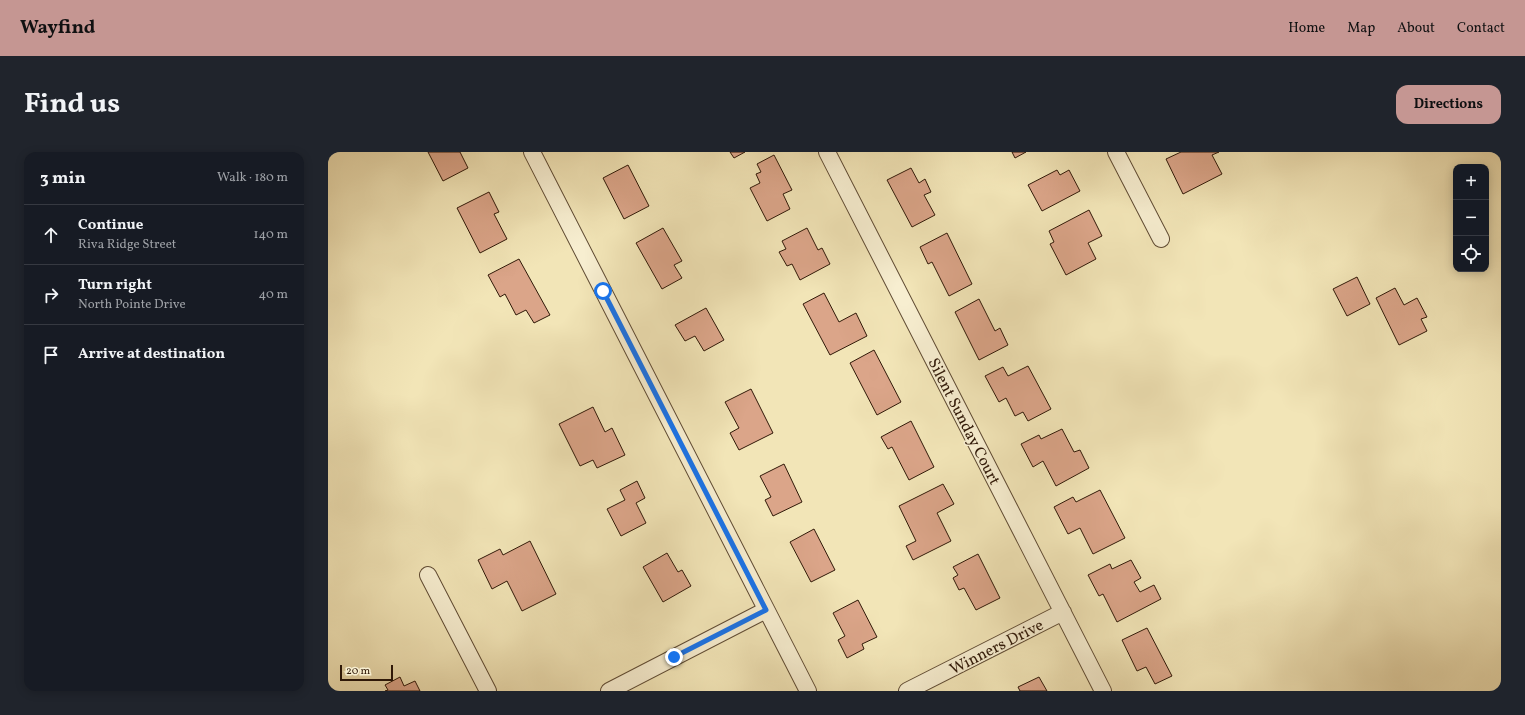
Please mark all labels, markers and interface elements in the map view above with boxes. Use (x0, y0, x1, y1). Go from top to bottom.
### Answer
text: Wayfind (20, 15, 95, 41)
text: Home (1288, 19, 1325, 38)
text: Map (1347, 19, 1375, 38)
text: About (1397, 19, 1435, 38)
text: Contact (1457, 19, 1505, 38)
text: Find us (24, 85, 120, 124)
button: Directions (1396, 85, 1501, 124)
map controls (1453, 164, 1489, 272)
button: + (1453, 164, 1489, 200)
text: 3 min (40, 167, 86, 190)
text: Walk · 180 m (217, 169, 288, 187)
button: − (1453, 200, 1489, 236)
text: Continue (78, 215, 143, 236)
icon: ahead (40, 224, 62, 246)
text: 140 m (254, 226, 288, 244)
text: Riva Ridge Street (78, 236, 176, 254)
button: locate (1453, 236, 1489, 272)
text: Turn right (78, 275, 152, 296)
route start (594, 282, 612, 300)
icon: right (40, 284, 62, 306)
text: 40 m (259, 286, 288, 304)
text: North Pointe Drive (78, 296, 186, 314)
icon: arrive (40, 344, 62, 366)
text: Arrive at destination (78, 344, 225, 365)
street label: Silent Sunday Court (922, 355, 1005, 490)
street label: Winners Drive (946, 615, 1048, 681)
route end (665, 648, 683, 666)
scale bar (340, 663, 393, 682)
text: 20 m (346, 664, 370, 679)

